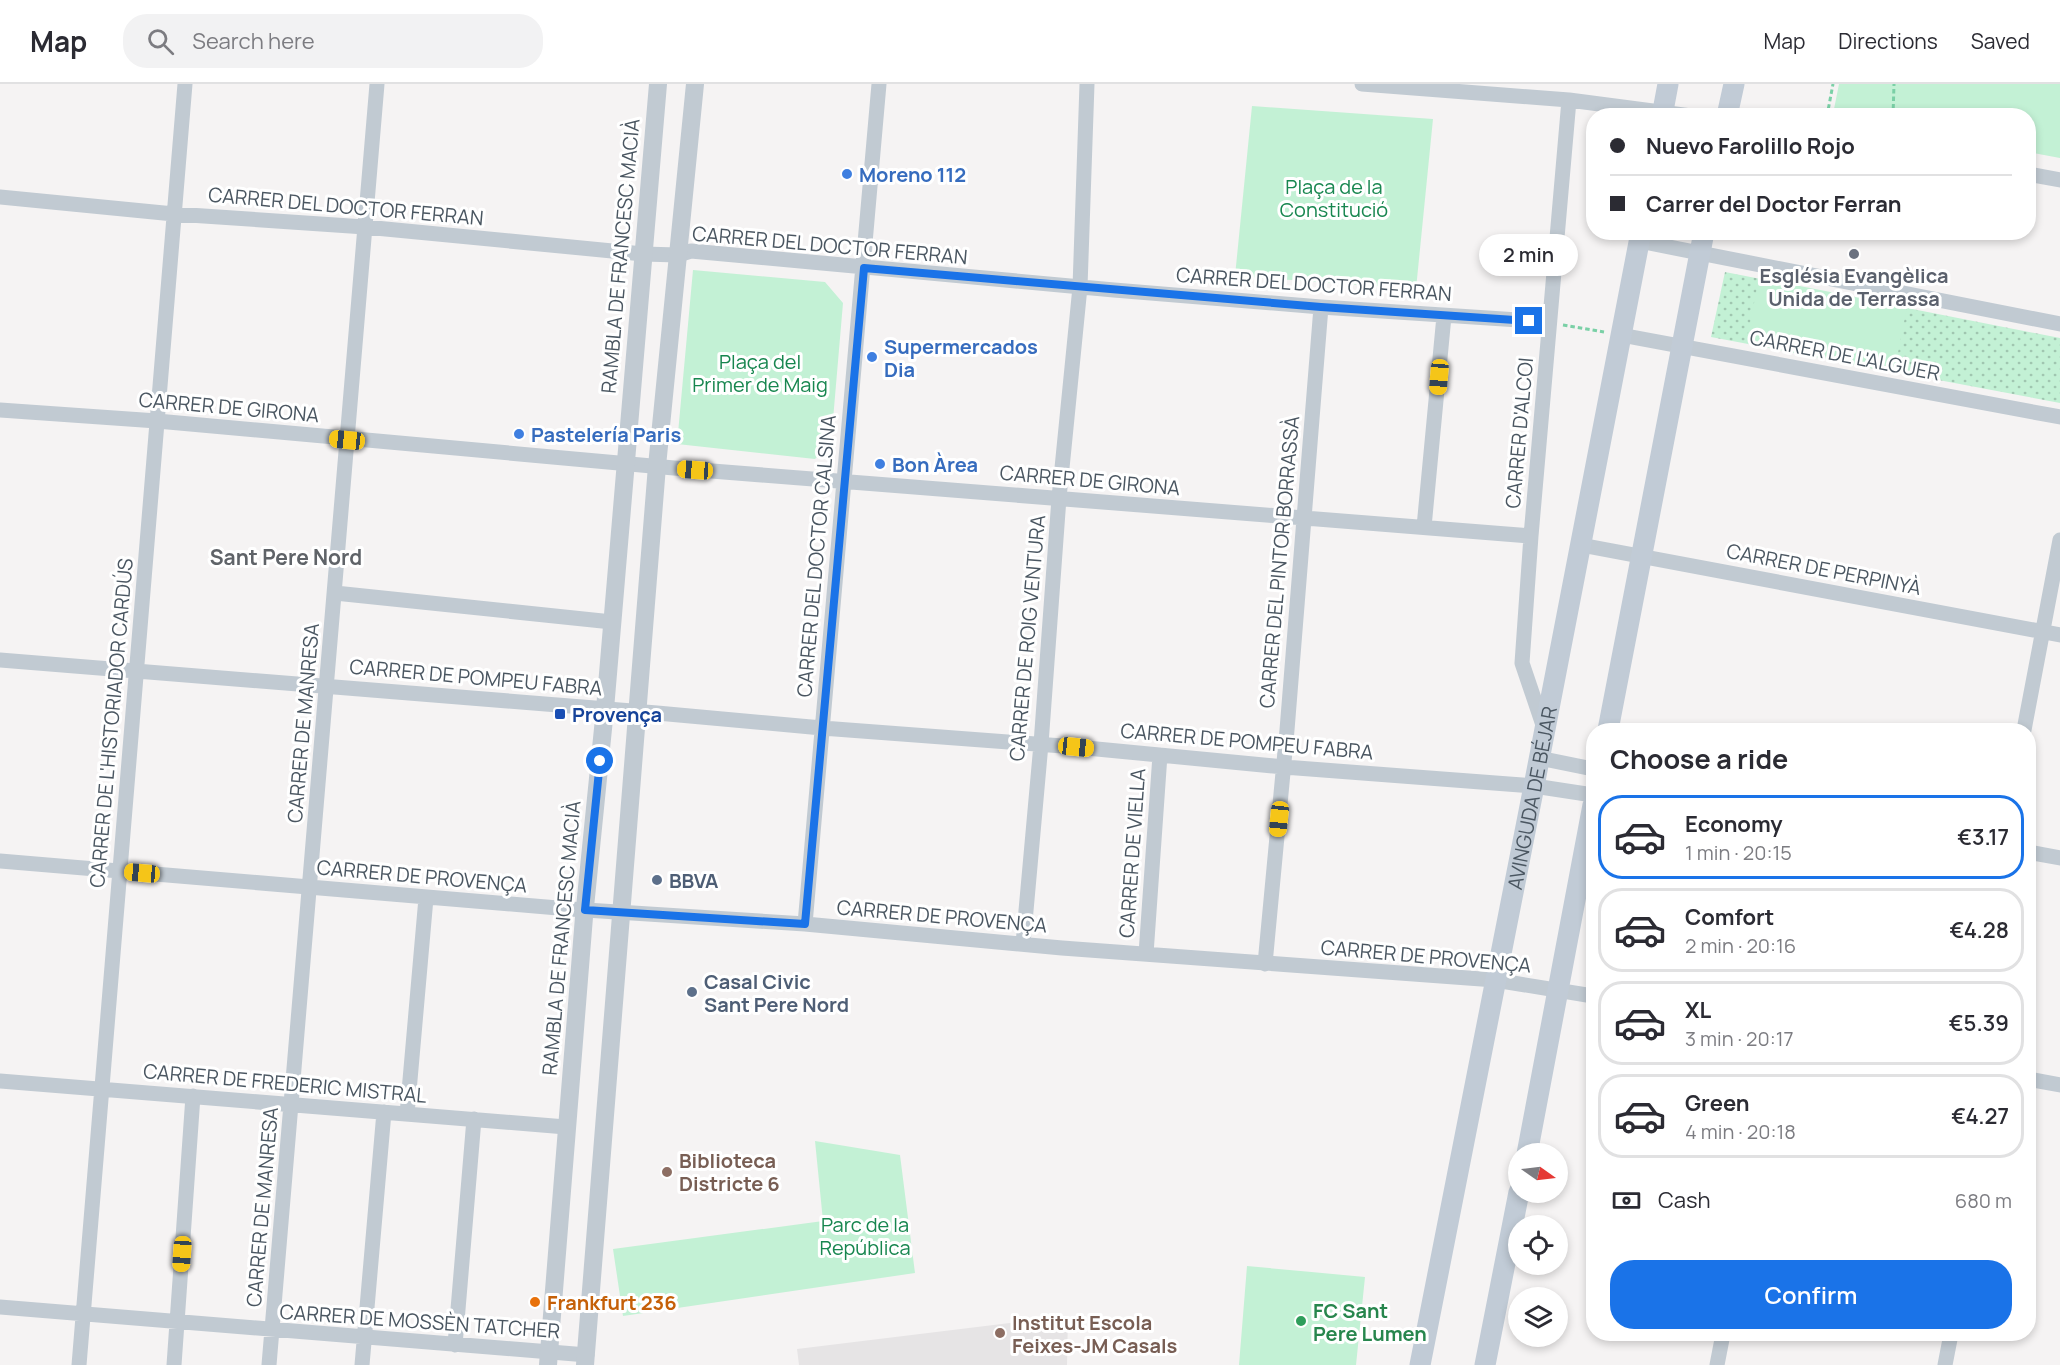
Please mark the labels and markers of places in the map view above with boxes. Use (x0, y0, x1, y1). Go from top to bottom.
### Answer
place label: Moreno 112 (859, 161, 966, 188)
marker: Moreno 112 (840, 167, 854, 181)
marker: Església Evangèlica Unida de Terrassa (1847, 247, 1861, 261)
place label: Església Evangèlica Unida de Terrassa (1759, 262, 1949, 312)
place label: Supermercados Dia (884, 333, 1038, 383)
marker: Supermercados Dia (865, 350, 879, 364)
place label: Pastelería Paris (531, 421, 681, 448)
marker: Pastelería Paris (512, 427, 526, 441)
place label: Bon Àrea (892, 451, 978, 478)
marker: Bon Àrea (873, 457, 887, 471)
place label: Provença (572, 701, 662, 728)
marker: Provença (553, 707, 567, 721)
place label: BBVA (669, 867, 719, 894)
marker: BBVA (650, 873, 664, 887)
place label: Casal Civic Sant Pere Nord (704, 968, 849, 1018)
marker: Casal Civic Sant Pere Nord (685, 985, 699, 999)
place label: Biblioteca Districte 6 (679, 1147, 780, 1197)
marker: Biblioteca Districte 6 (660, 1165, 674, 1179)
place label: Frankfurt 236 (547, 1289, 677, 1316)
marker: Frankfurt 236 (528, 1295, 542, 1309)
place label: FC Sant Pere Lumen (1313, 1297, 1427, 1347)
place label: Institut Escola Feixes-JM Casals (1012, 1309, 1178, 1359)
marker: FC Sant Pere Lumen (1294, 1314, 1308, 1328)
marker: Institut Escola Feixes-JM Casals (993, 1326, 1007, 1340)

